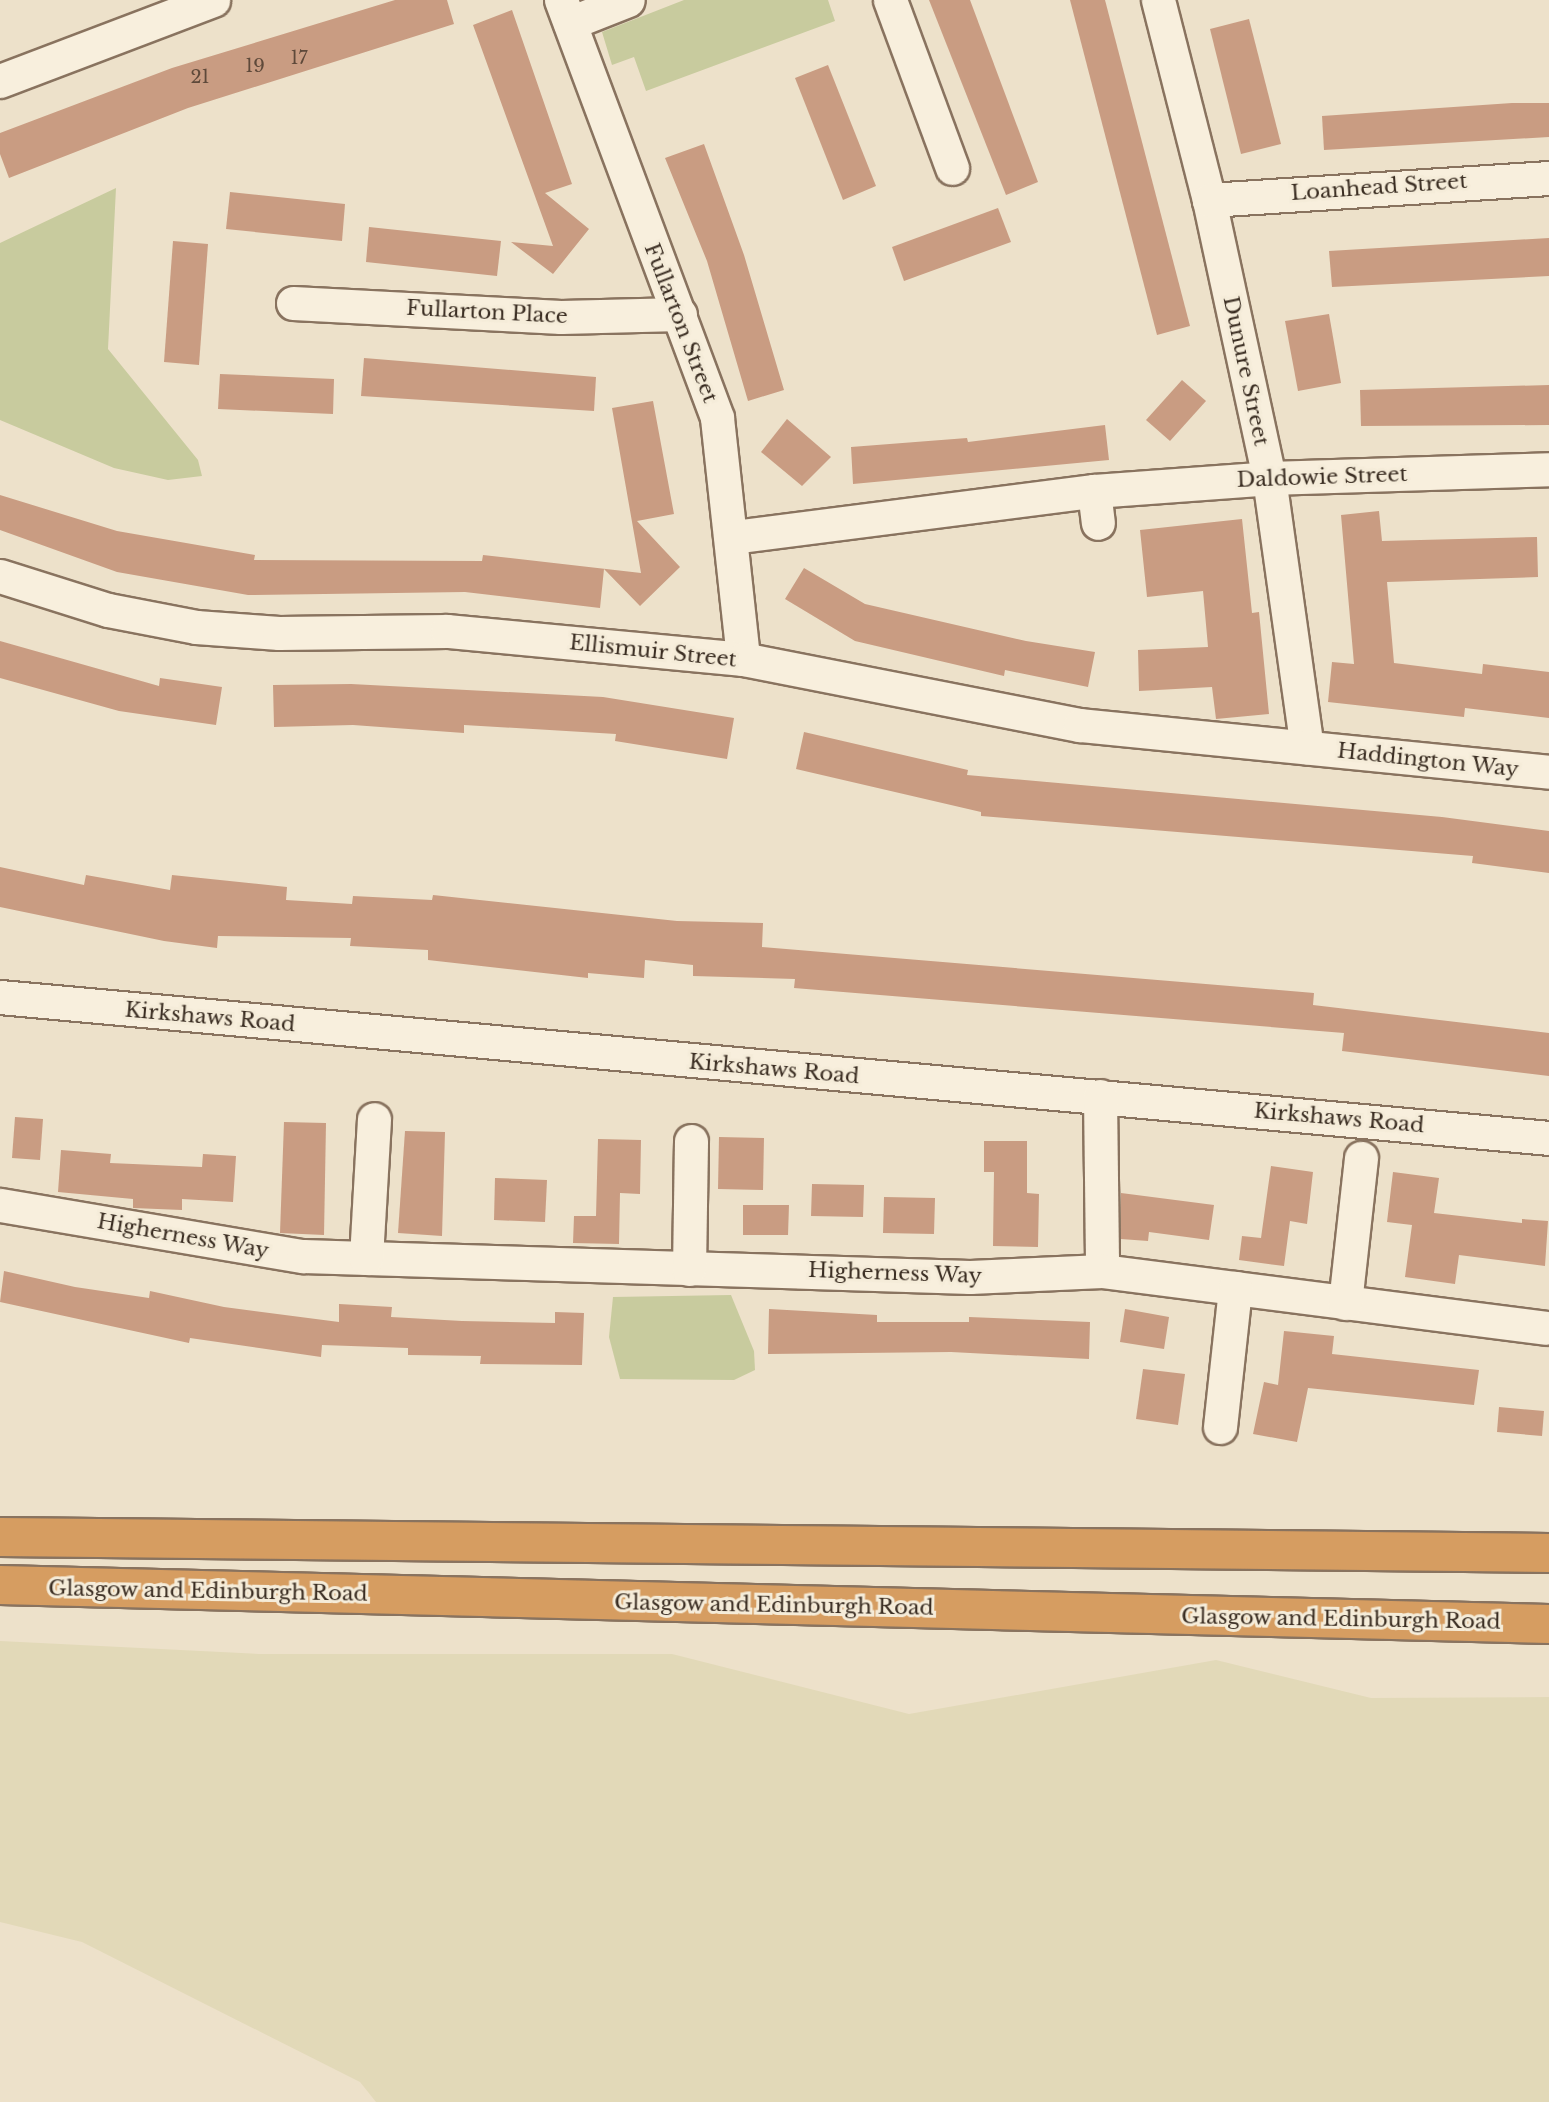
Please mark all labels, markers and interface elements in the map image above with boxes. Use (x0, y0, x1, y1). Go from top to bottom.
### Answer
house number: 17 (290, 47, 308, 69)
house number: 19 (245, 55, 265, 77)
house number: 21 (190, 66, 210, 88)
street label: Loanhead Street (1290, 168, 1468, 206)
street label: Fullarton Street (639, 240, 723, 406)
street label: Dunure Street (1218, 294, 1274, 448)
street label: Fullarton Place (406, 295, 568, 329)
street label: Daldowie Street (1236, 461, 1408, 493)
street label: Ellismuir Street (568, 630, 738, 672)
street label: Haddington Way (1336, 738, 1520, 782)
street label: Kirkshaws Road (124, 997, 296, 1037)
street label: Kirkshaws Road (688, 1049, 860, 1089)
street label: Kirkshaws Road (1253, 1098, 1425, 1138)
street label: Higherness Way (95, 1208, 271, 1264)
street label: Higherness Way (807, 1257, 983, 1289)
street label: Glasgow and Edinburgh Road (48, 1576, 368, 1606)
street label: Glasgow and Edinburgh Road (614, 1590, 934, 1620)
street label: Glasgow and Edinburgh Road (1181, 1604, 1501, 1634)

